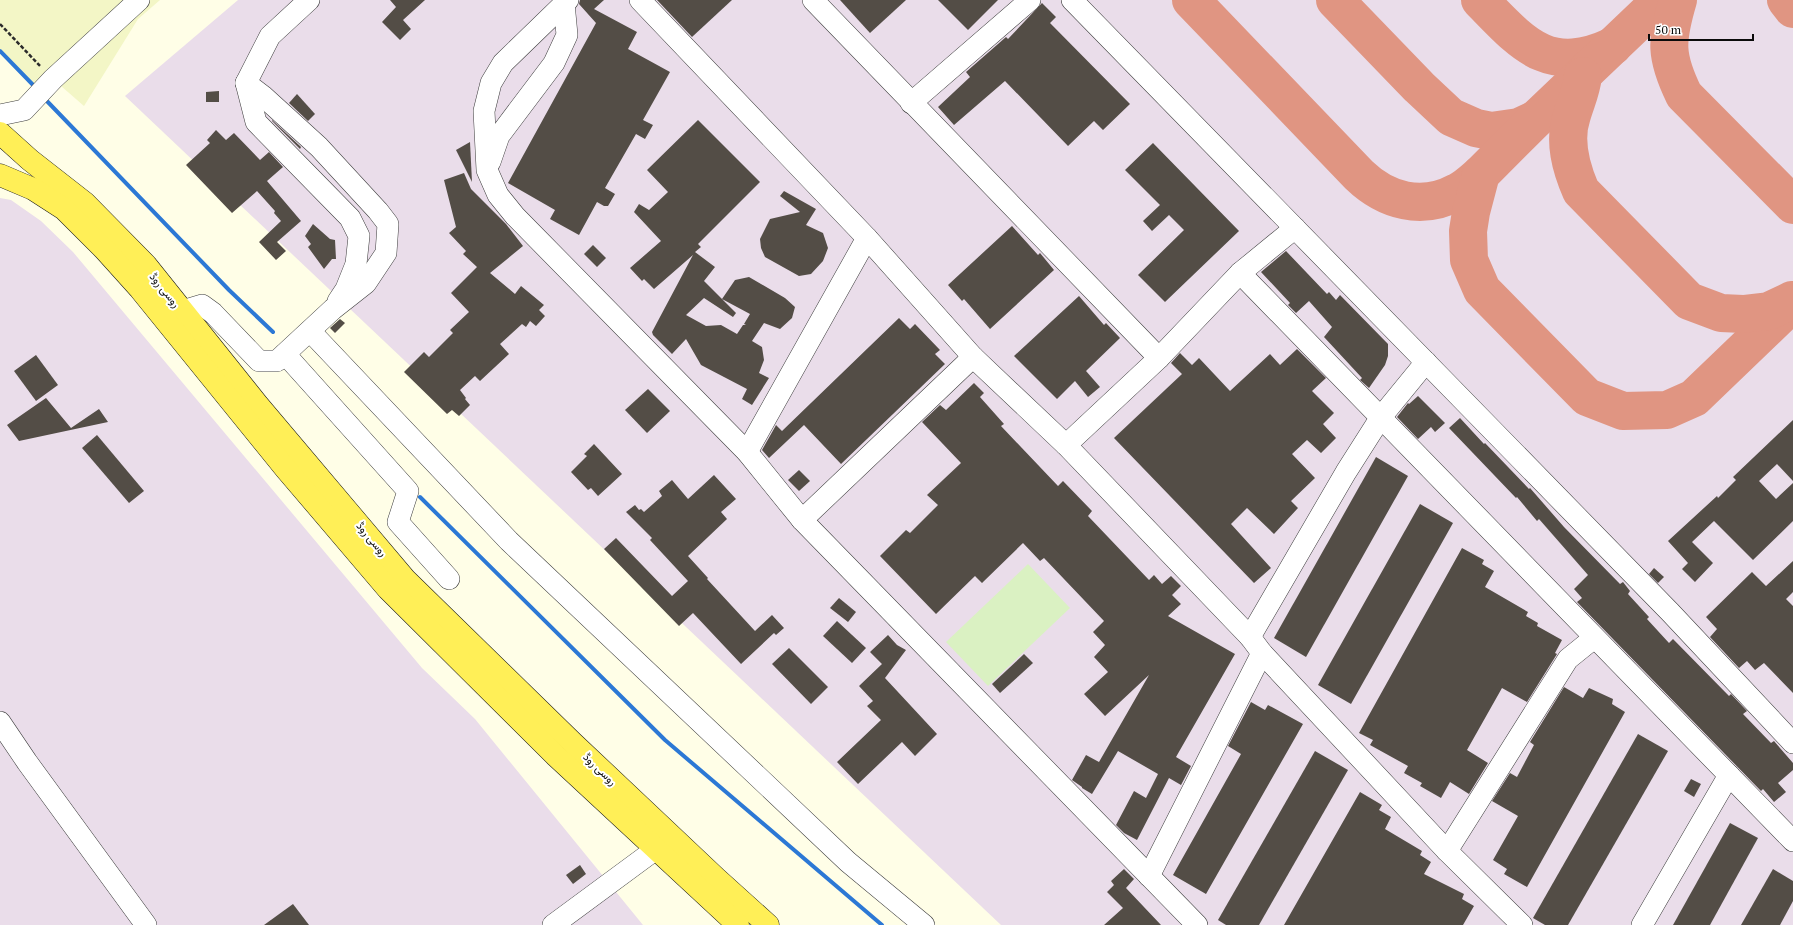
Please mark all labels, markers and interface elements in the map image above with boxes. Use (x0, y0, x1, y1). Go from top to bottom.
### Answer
scale bar (1649, 16, 1753, 42)
text: 50 m (1655, 22, 1682, 37)
street label: روسی روڈ (147, 270, 183, 310)
street label: روسی روڈ (354, 519, 391, 559)
street label: روسی روڈ (580, 750, 620, 788)

